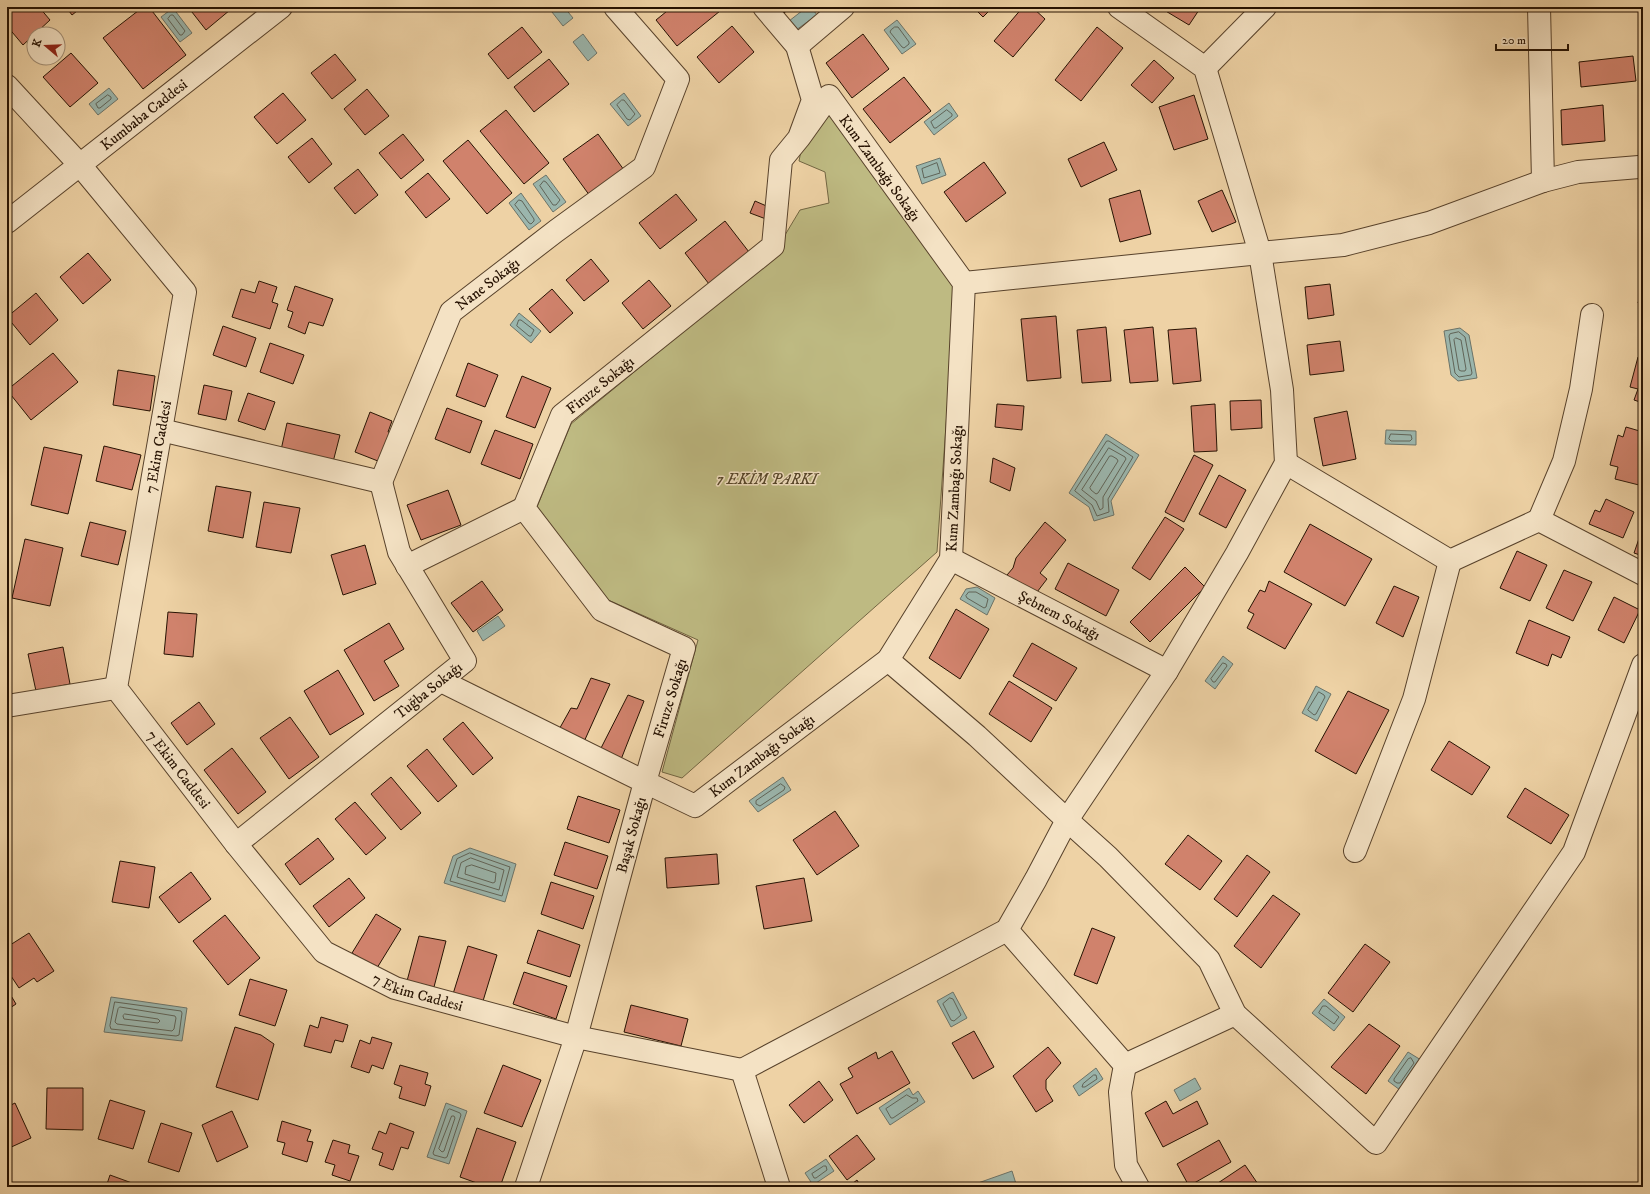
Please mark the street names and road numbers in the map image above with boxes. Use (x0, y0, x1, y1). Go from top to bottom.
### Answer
street label: Kumbaba Caddesi (97, 75, 192, 155)
street label: Kum Zambağı Sokağı (835, 111, 925, 225)
street label: Nane Sokağı (452, 253, 524, 315)
street label: Firuze Sokağı (563, 352, 638, 419)
street label: 7 Ekim Caddesi (141, 399, 176, 495)
street label: Kum Zambağı Sokağı (942, 424, 967, 553)
street label: Şebnem Sokağı (1015, 587, 1103, 645)
street label: Firuze Sokağı (649, 656, 692, 740)
street label: Tuğba Sokağı (391, 658, 466, 724)
street label: Kum Zambağı Sokağı (706, 710, 819, 802)
street label: 7 Ekim Caddesi (142, 727, 214, 813)
street label: Başak Sokağı (612, 795, 651, 875)
street label: 7 Ekim Caddesi (369, 969, 465, 1016)

